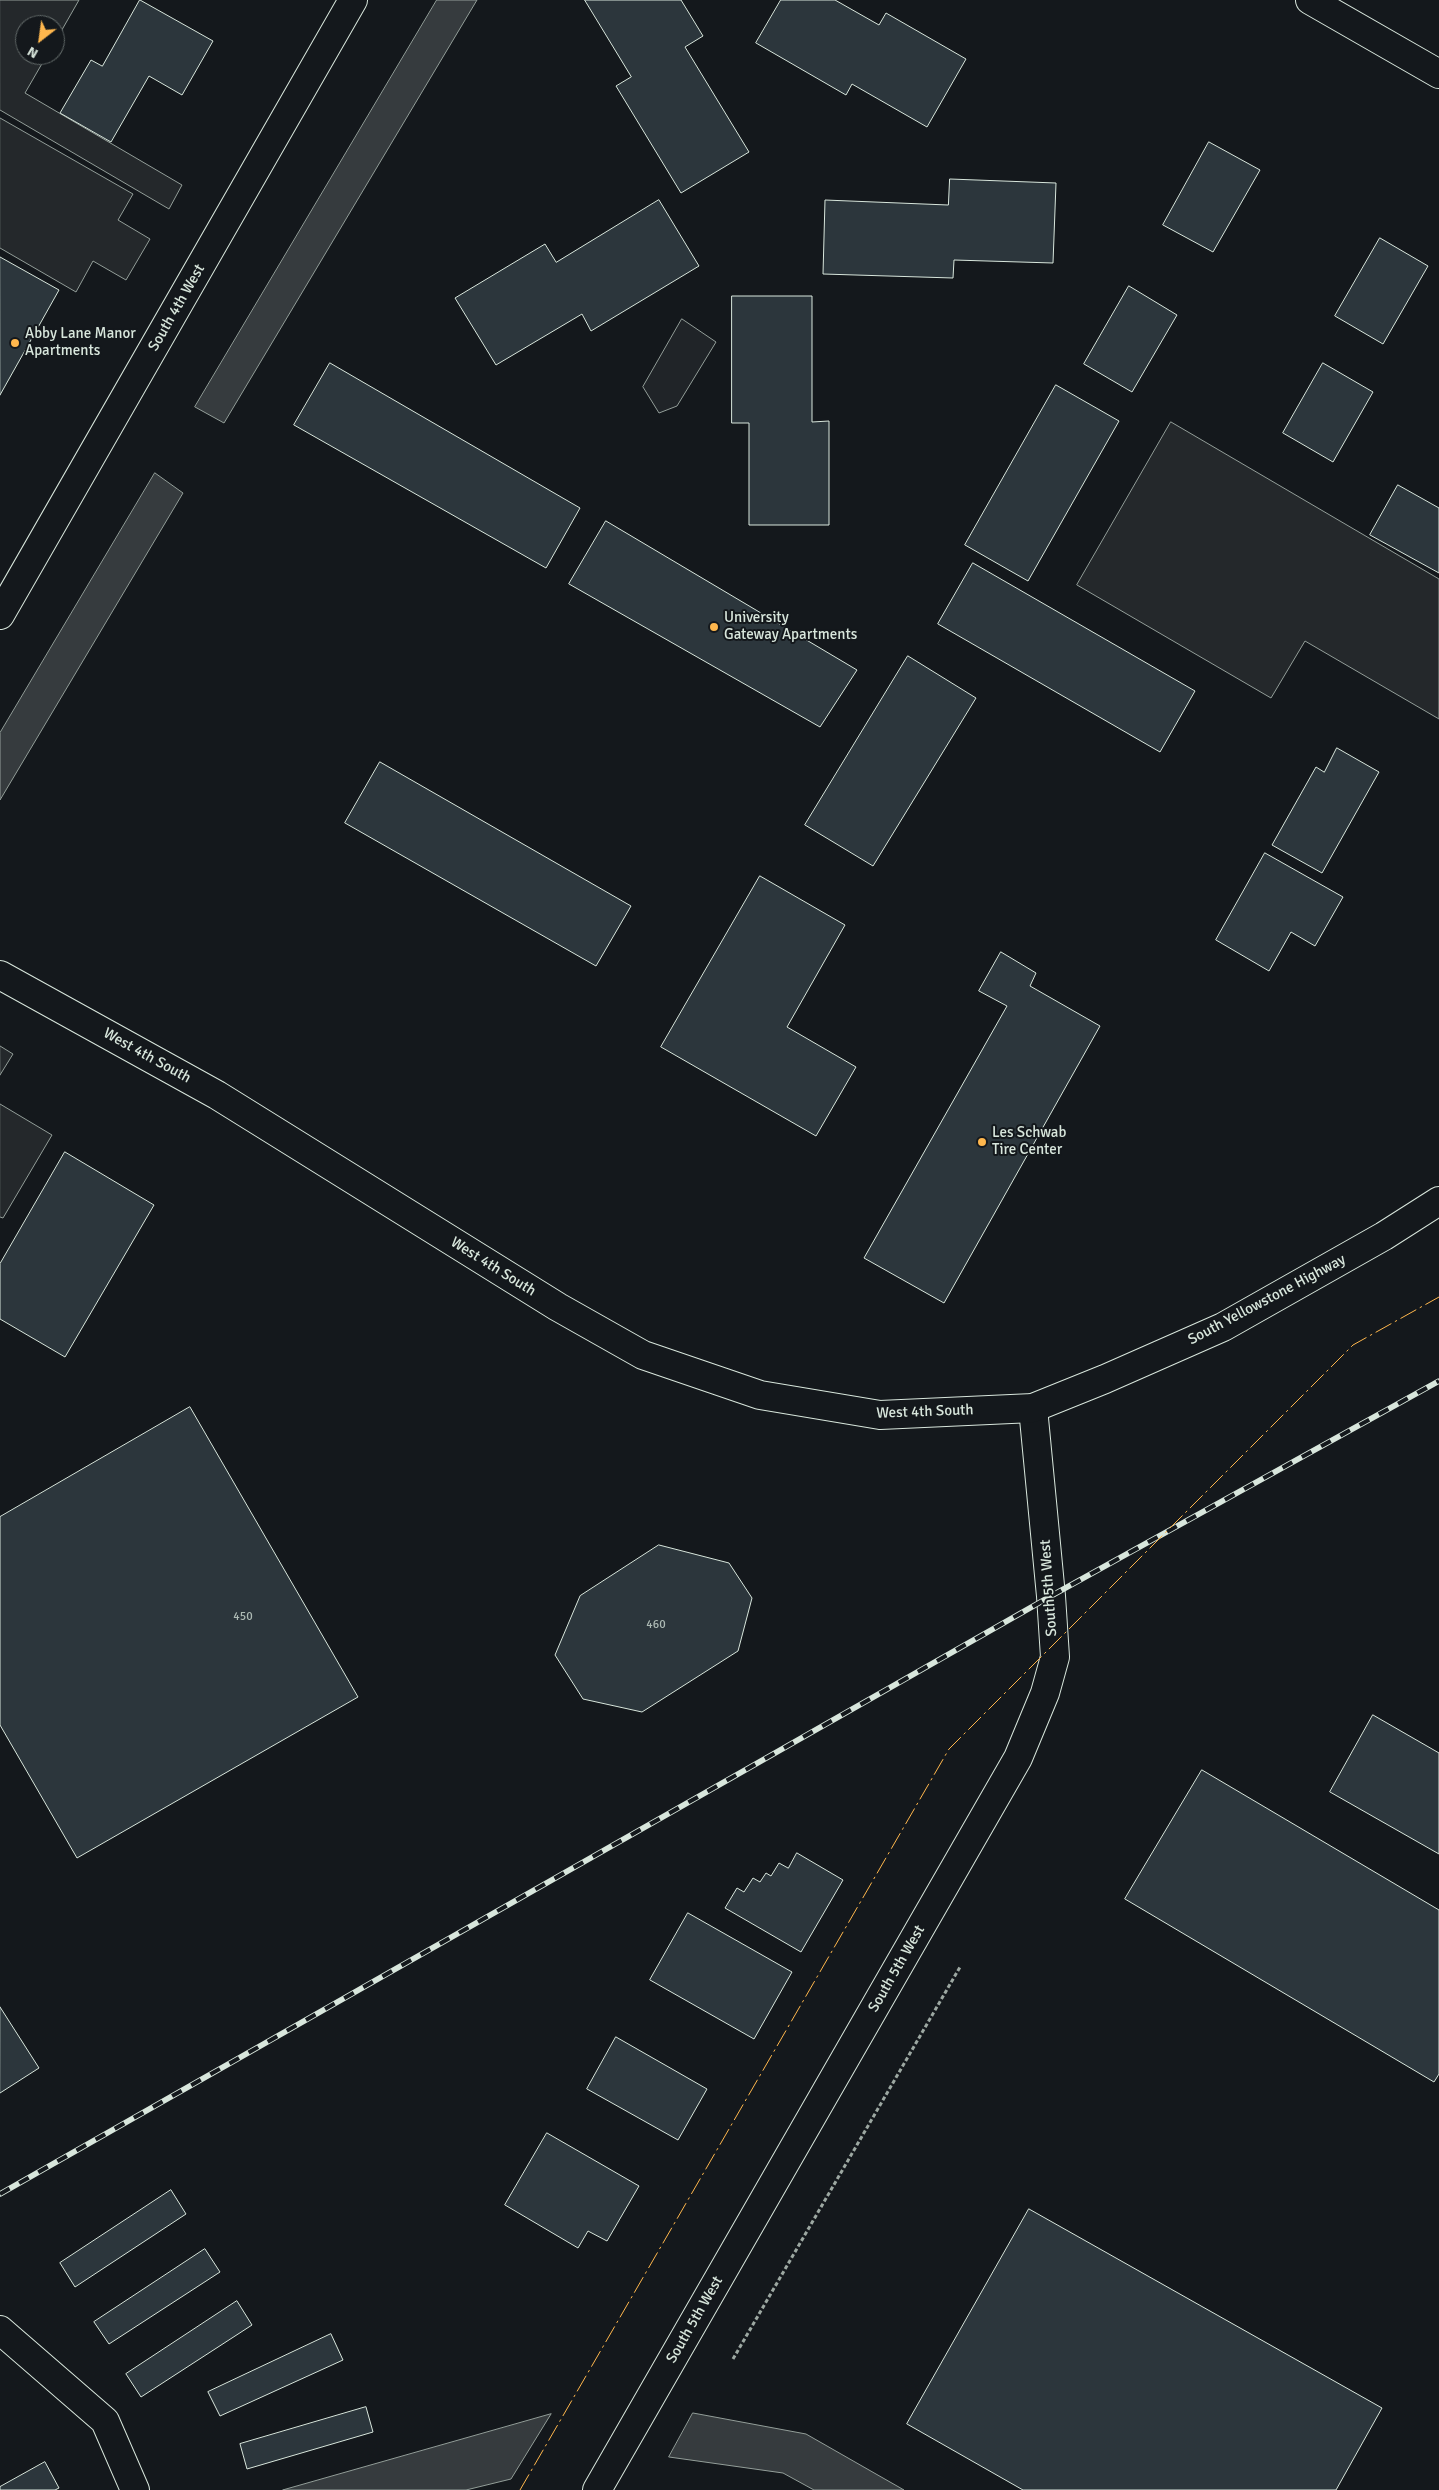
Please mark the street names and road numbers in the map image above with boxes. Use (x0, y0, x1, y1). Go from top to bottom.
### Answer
street label: South 4th West (145, 261, 209, 355)
street label: West 4th South (100, 1025, 194, 1087)
street label: West 4th South (447, 1234, 539, 1300)
street label: South Yellowstone Highway (1185, 1251, 1349, 1349)
street label: West 4th South (876, 1401, 974, 1423)
street label: South 5th West (1037, 1539, 1061, 1637)
street label: South 5th West (865, 1922, 929, 2016)
street label: South 5th West (663, 2273, 727, 2367)

